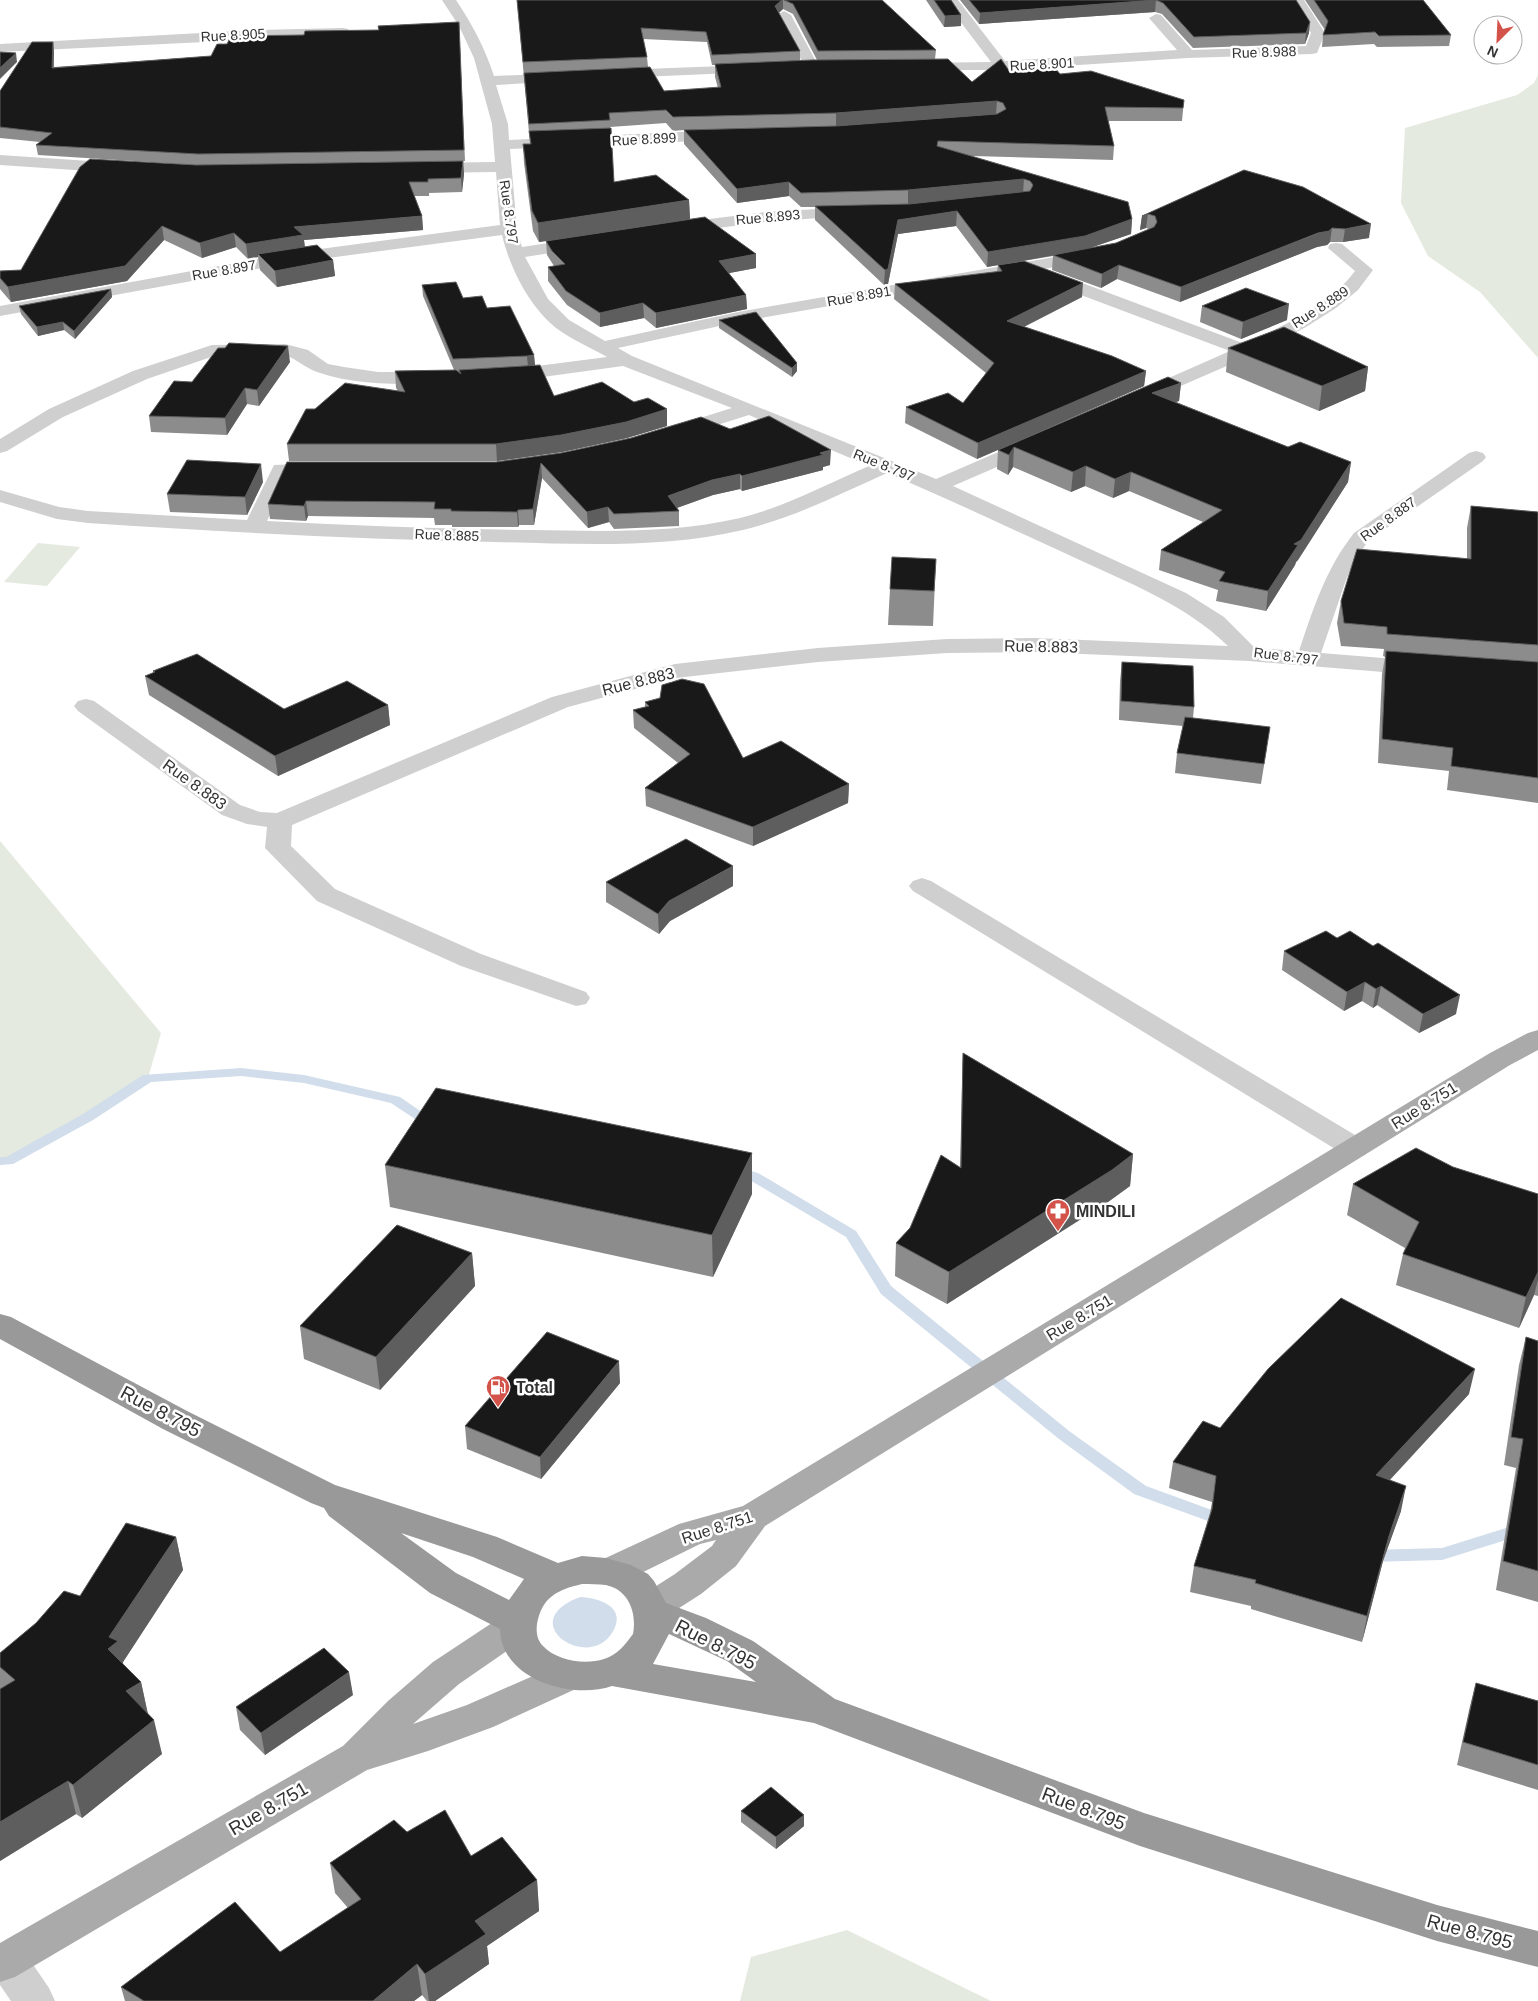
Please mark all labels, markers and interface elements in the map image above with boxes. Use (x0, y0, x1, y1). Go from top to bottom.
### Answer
north arrow (1473, 15, 1523, 65)
street label: Rue 8.905 (200, 25, 266, 45)
street label: Rue 8.988 (1231, 43, 1297, 61)
text: N (1485, 43, 1501, 61)
street label: Rue 8.901 (1009, 54, 1075, 74)
street label: Rue 8.899 (611, 129, 677, 149)
street label: Rue 8.797 (497, 179, 521, 245)
street label: Rue 8.893 (735, 206, 801, 228)
street label: Rue 8.897 (191, 256, 257, 283)
street label: Rue 8.891 (826, 282, 892, 309)
street label: Rue 8.889 (1289, 283, 1352, 331)
street label: Rue 8.797 (851, 445, 917, 485)
street label: Rue 8.887 (1357, 493, 1419, 544)
street label: Rue 8.885 (414, 526, 480, 544)
street label: Rue 8.883 (1004, 637, 1078, 656)
street label: Rue 8.797 (1253, 644, 1319, 668)
street label: Rue 8.883 (600, 664, 676, 699)
street label: Rue 8.883 (160, 756, 230, 813)
street label: Rue 8.751 (1388, 1079, 1460, 1132)
pharmacy icon: MINDILI (1045, 1198, 1071, 1232)
place label: MINDILI (1076, 1203, 1136, 1220)
street label: Rue 8.751 (1043, 1291, 1115, 1344)
fuel station icon: Total (485, 1374, 511, 1408)
place label: Total (516, 1379, 553, 1396)
street label: Rue 8.795 (117, 1382, 204, 1441)
street label: Rue 8.751 (679, 1508, 755, 1547)
street label: Rue 8.795 (672, 1615, 760, 1674)
street label: Rue 8.751 (225, 1777, 311, 1839)
street label: Rue 8.795 (1039, 1783, 1129, 1834)
street label: Rue 8.795 (1425, 1910, 1515, 1953)

